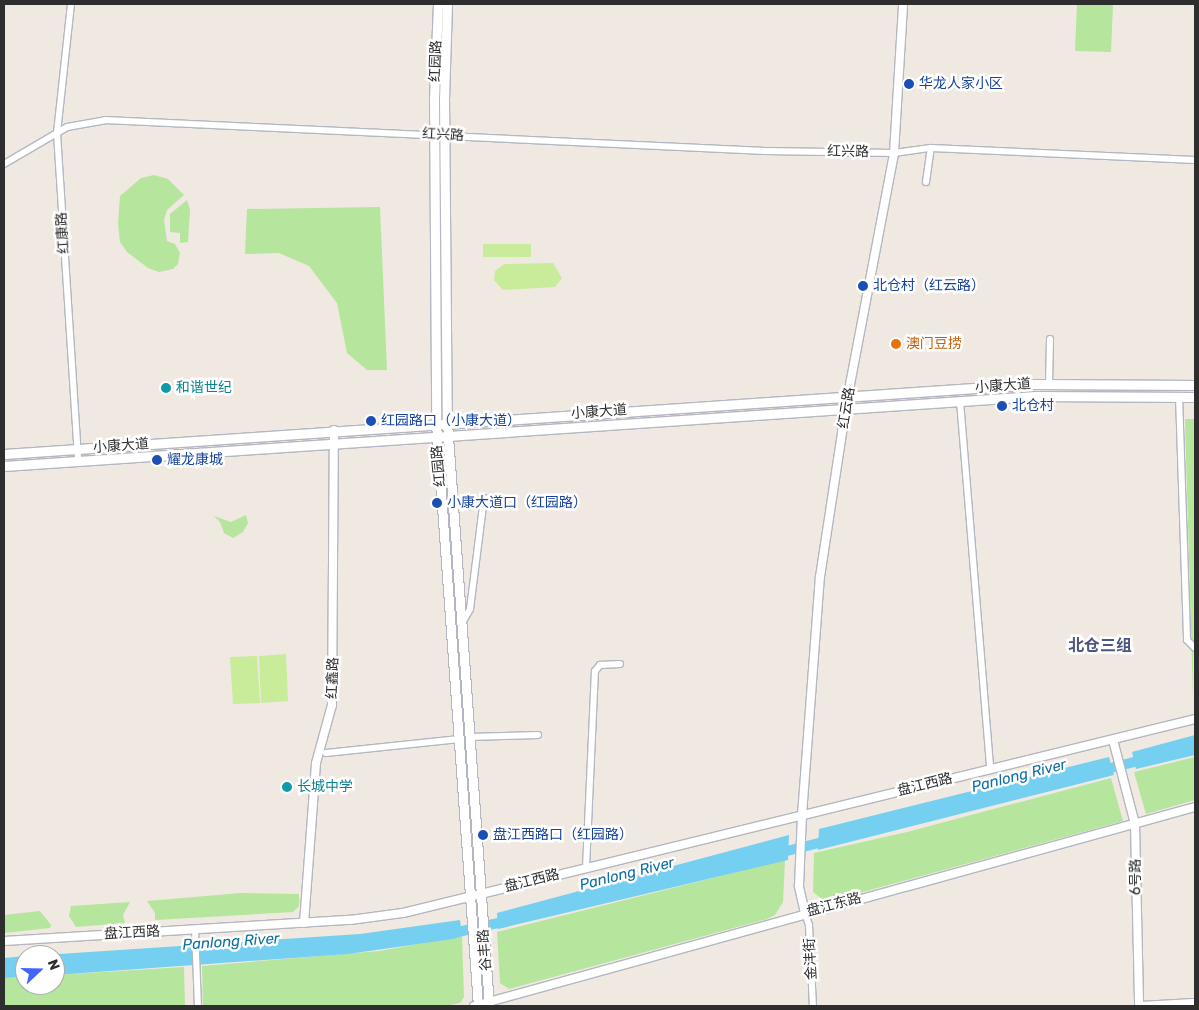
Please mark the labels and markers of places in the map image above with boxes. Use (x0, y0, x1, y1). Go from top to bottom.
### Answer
place label: 华龙人家小区 (919, 76, 1003, 92)
marker: 华龙人家小区 (903, 78, 915, 90)
place label: 北仓村（红云路） (873, 278, 985, 294)
marker: 北仓村（红云路） (857, 280, 869, 292)
place label: 澳门豆捞 (906, 336, 962, 352)
marker: 澳门豆捞 (890, 338, 902, 350)
place label: 和谐世纪 (176, 380, 232, 396)
marker: 和谐世纪 (160, 382, 172, 394)
place label: 北仓村 (1012, 398, 1054, 414)
marker: 北仓村 (996, 400, 1008, 412)
place label: 红园路口（小康大道） (381, 413, 521, 429)
marker: 红园路口（小康大道） (365, 415, 377, 427)
place label: 耀龙康城 (167, 452, 223, 468)
marker: 耀龙康城 (151, 454, 163, 466)
place label: 小康大道口（红园路） (447, 495, 587, 511)
marker: 小康大道口（红园路） (431, 497, 443, 509)
place label: 长城中学 (297, 779, 353, 795)
marker: 长城中学 (281, 781, 293, 793)
place label: 盘江西路口（红园路） (493, 827, 633, 843)
marker: 盘江西路口（红园路） (477, 829, 489, 841)

